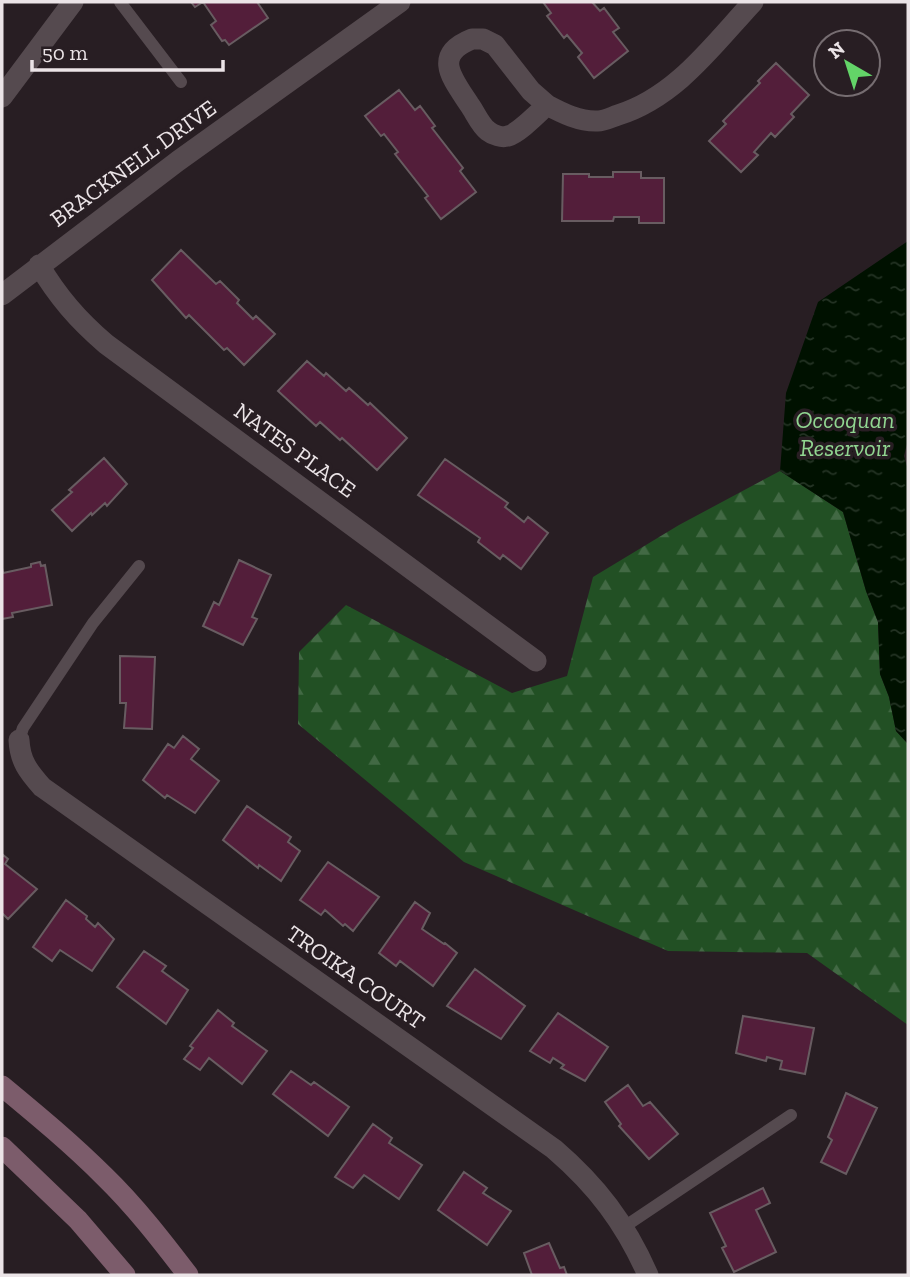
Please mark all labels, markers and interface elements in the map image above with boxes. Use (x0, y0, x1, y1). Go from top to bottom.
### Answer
scale bar (32, 28, 222, 72)
north arrow (812, 28, 882, 98)
text: N (824, 37, 849, 64)
text: 50 m (42, 40, 88, 65)
street label: BRACKNELL DRIVE (45, 93, 221, 233)
street label: NATES PLACE (229, 396, 361, 504)
water label: Occoquan Reservoir (796, 405, 894, 462)
street label: TROIKA COURT (281, 919, 431, 1035)

